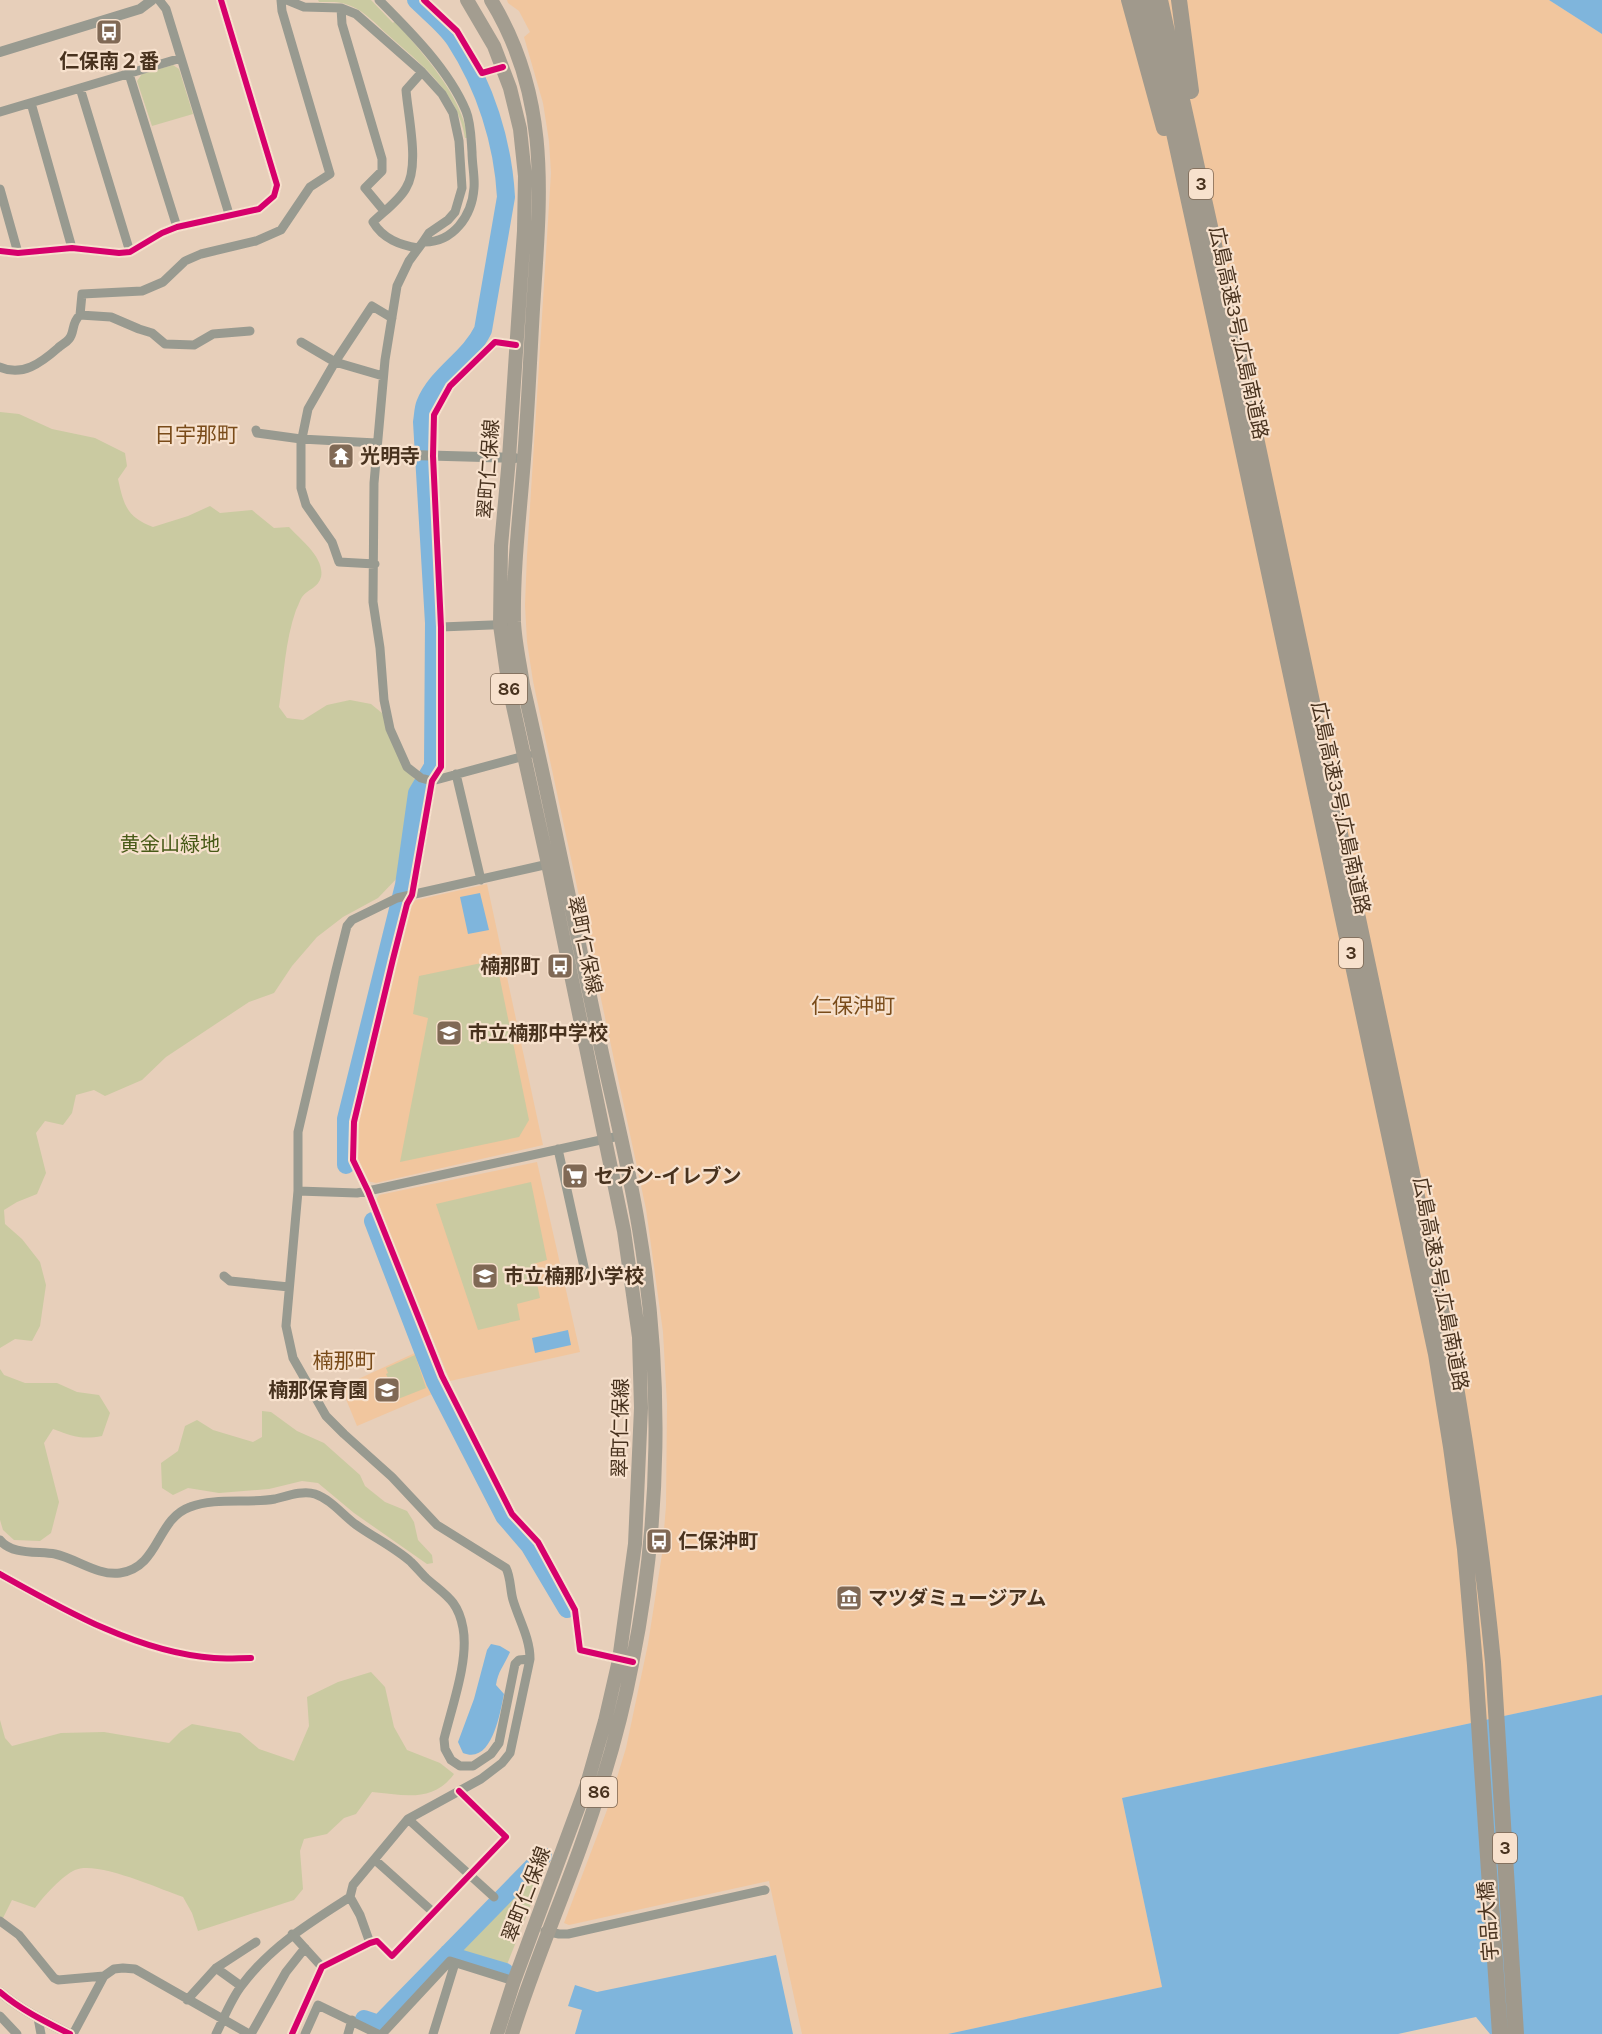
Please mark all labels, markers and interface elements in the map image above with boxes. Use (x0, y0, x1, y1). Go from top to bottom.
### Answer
bus stop icon: 仁保南２番 (94, 17, 124, 47)
place label: 仁保南２番 (59, 50, 159, 73)
road number: 3 (1189, 169, 1213, 199)
street label: 広島高速3号;広島南道路 (1205, 225, 1272, 442)
street label: 翠町仁保線 (474, 418, 503, 520)
district label: 日宇那町 (154, 423, 238, 447)
temple icon: 光明寺 (326, 441, 356, 471)
place label: 光明寺 (360, 445, 420, 468)
road number: 86 (491, 674, 527, 704)
street label: 広島高速3号;広島南道路 (1307, 700, 1374, 917)
park label: 黄金山緑地 (120, 833, 220, 856)
street label: 翠町仁保線 (563, 894, 606, 996)
road number: 3 (1339, 938, 1363, 968)
bus stop icon: 楠那町 (545, 951, 575, 981)
place label: 楠那町 (480, 955, 540, 978)
district label: 仁保沖町 (811, 994, 895, 1018)
school or university icon: 市立楠那中学校 (434, 1018, 464, 1048)
place label: 市立楠那中学校 (468, 1022, 608, 1045)
supermarket icon: セブン-イレブン (560, 1161, 590, 1191)
place label: セブン-イレブン (594, 1165, 741, 1188)
street label: 広島高速3号;広島南道路 (1409, 1175, 1473, 1393)
school or university icon: 市立楠那小学校 (470, 1261, 500, 1291)
place label: 市立楠那小学校 (504, 1265, 644, 1288)
district label: 楠那町 (313, 1349, 376, 1373)
school or university icon: 楠那保育園 (372, 1375, 402, 1405)
street label: 翠町仁保線 (608, 1378, 633, 1478)
place label: 楠那保育園 (268, 1379, 368, 1402)
bus stop icon: 仁保沖町 (644, 1526, 674, 1556)
place label: 仁保沖町 (678, 1530, 758, 1553)
museum icon: マツダミュージアム (834, 1583, 864, 1613)
place label: マツダミュージアム (868, 1587, 1046, 1610)
road number: 86 (581, 1777, 617, 1807)
road number: 3 (1493, 1833, 1517, 1863)
street label: 翠町仁保線 (498, 1843, 555, 1945)
street label: 宇品大橋 (1474, 1880, 1503, 1962)

